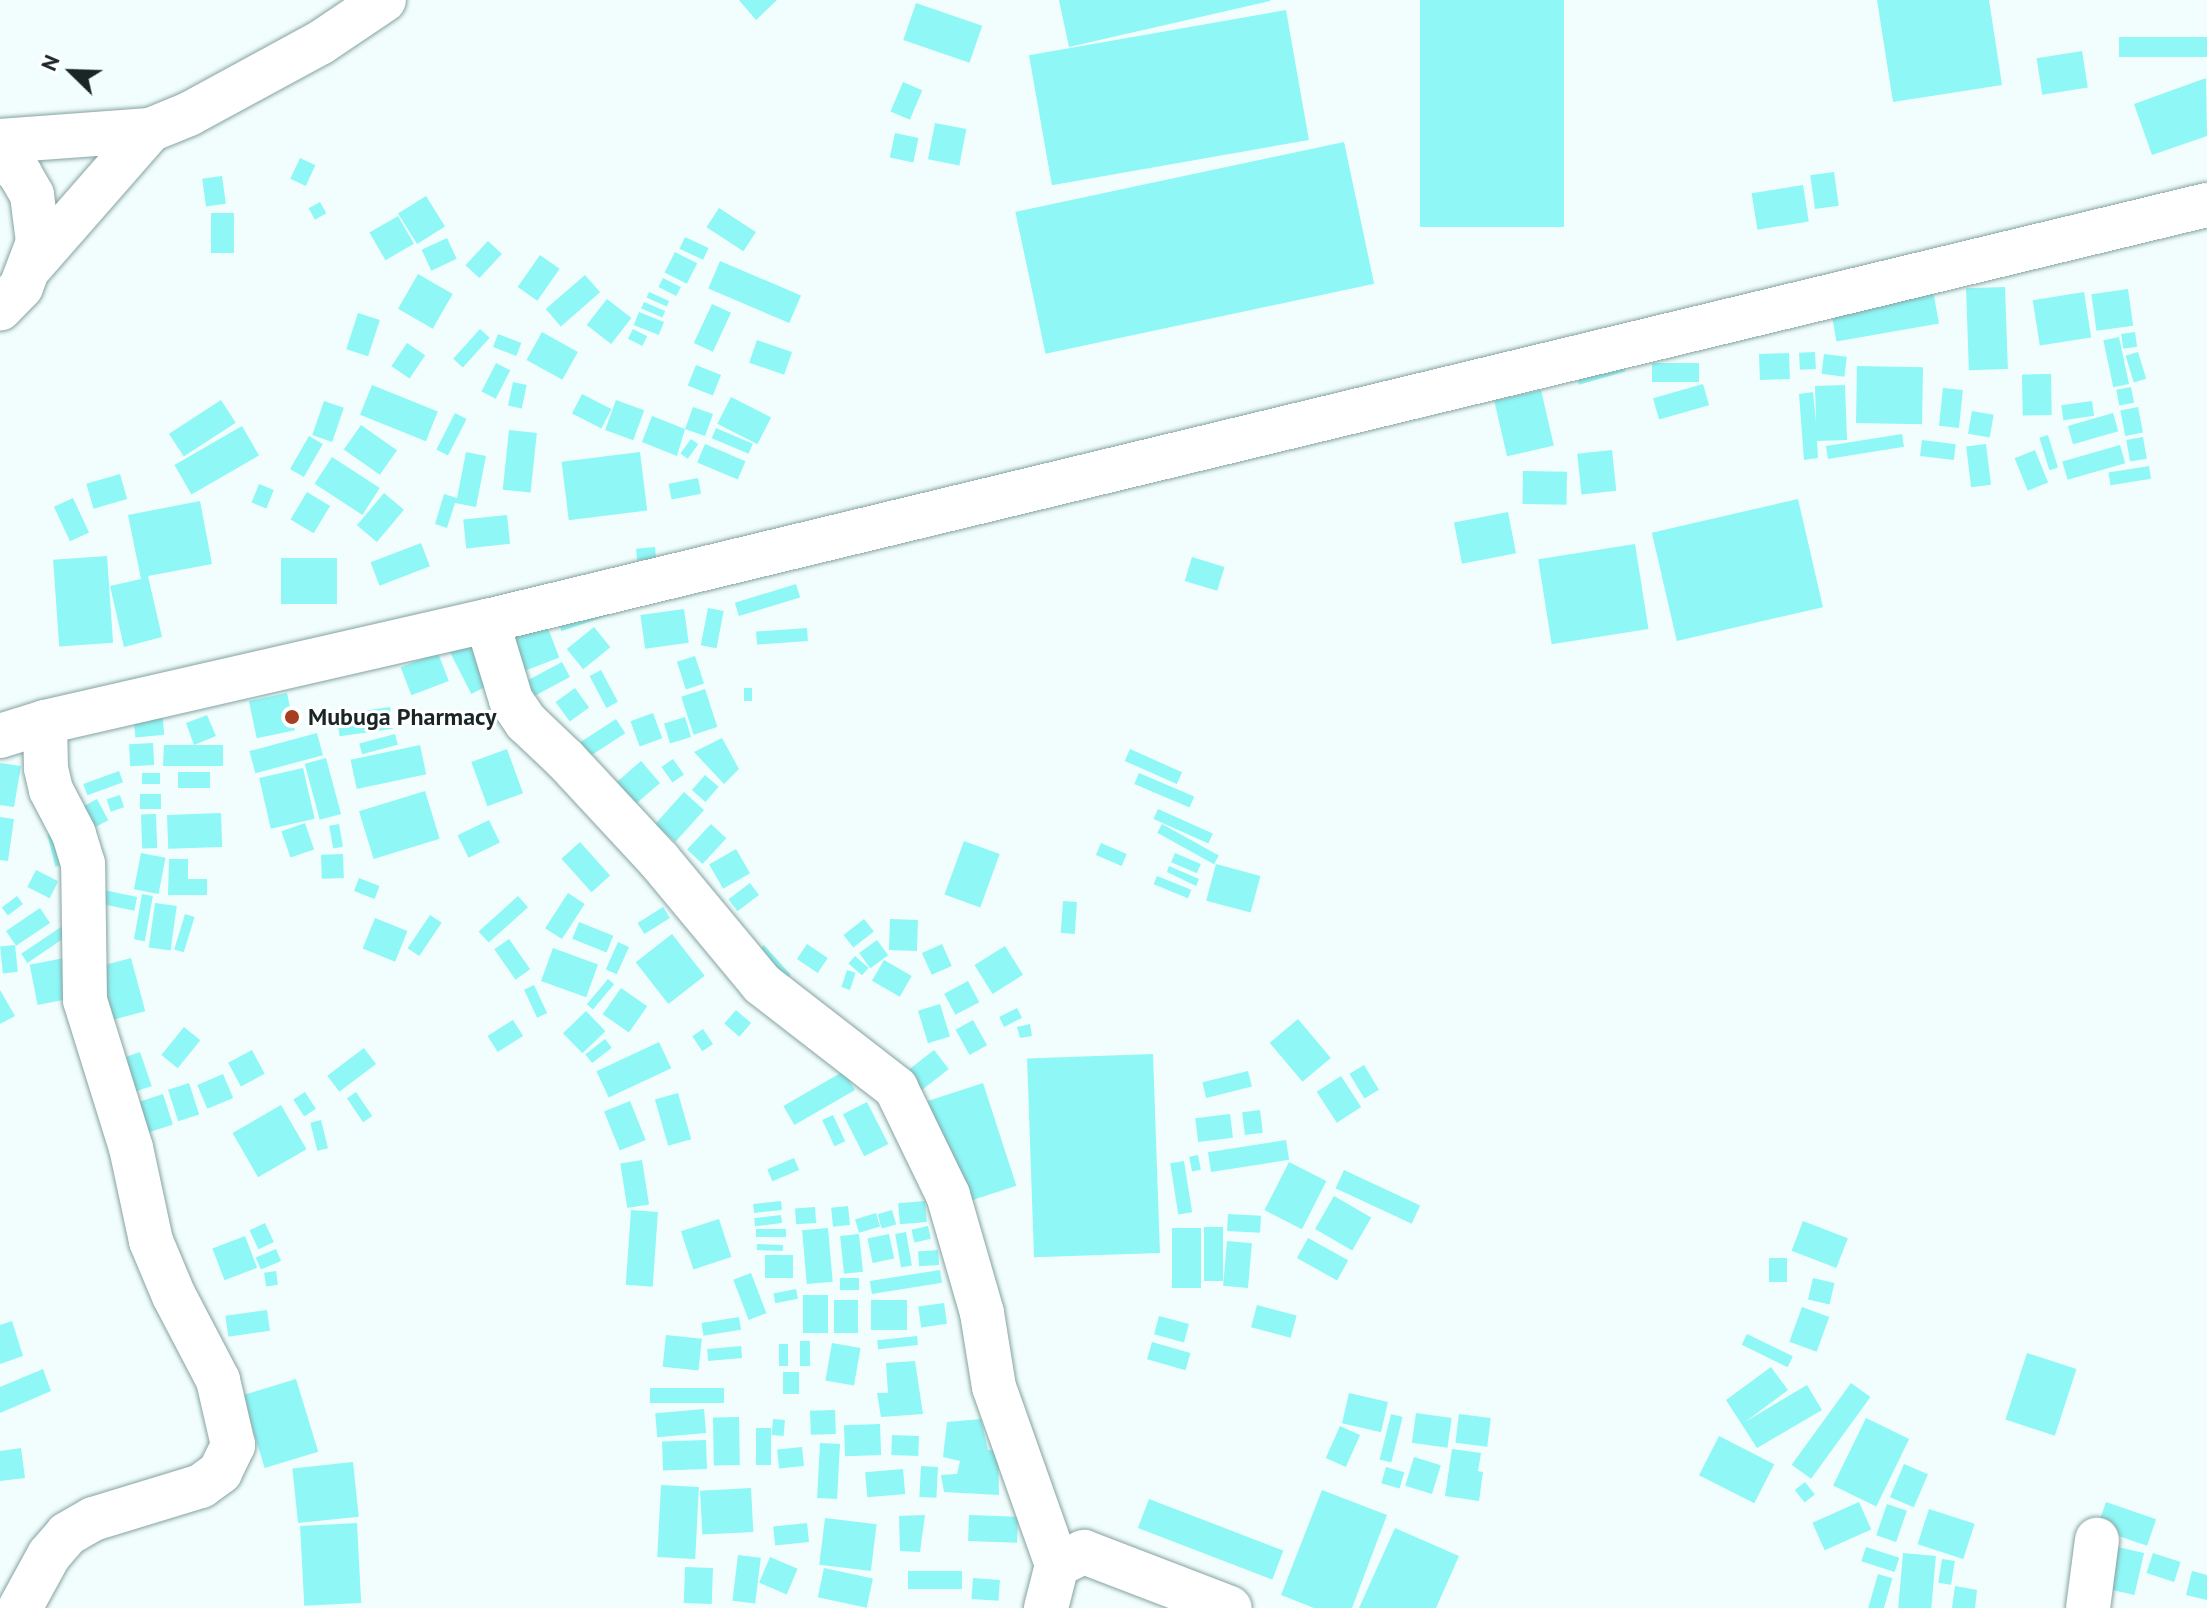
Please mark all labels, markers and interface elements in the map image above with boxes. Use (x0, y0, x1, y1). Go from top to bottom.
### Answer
north arrow (32, 32, 112, 112)
text: N (34, 50, 66, 75)
place label: Mubuga Pharmacy (308, 703, 497, 731)
marker: Mubuga Pharmacy (283, 708, 301, 726)

